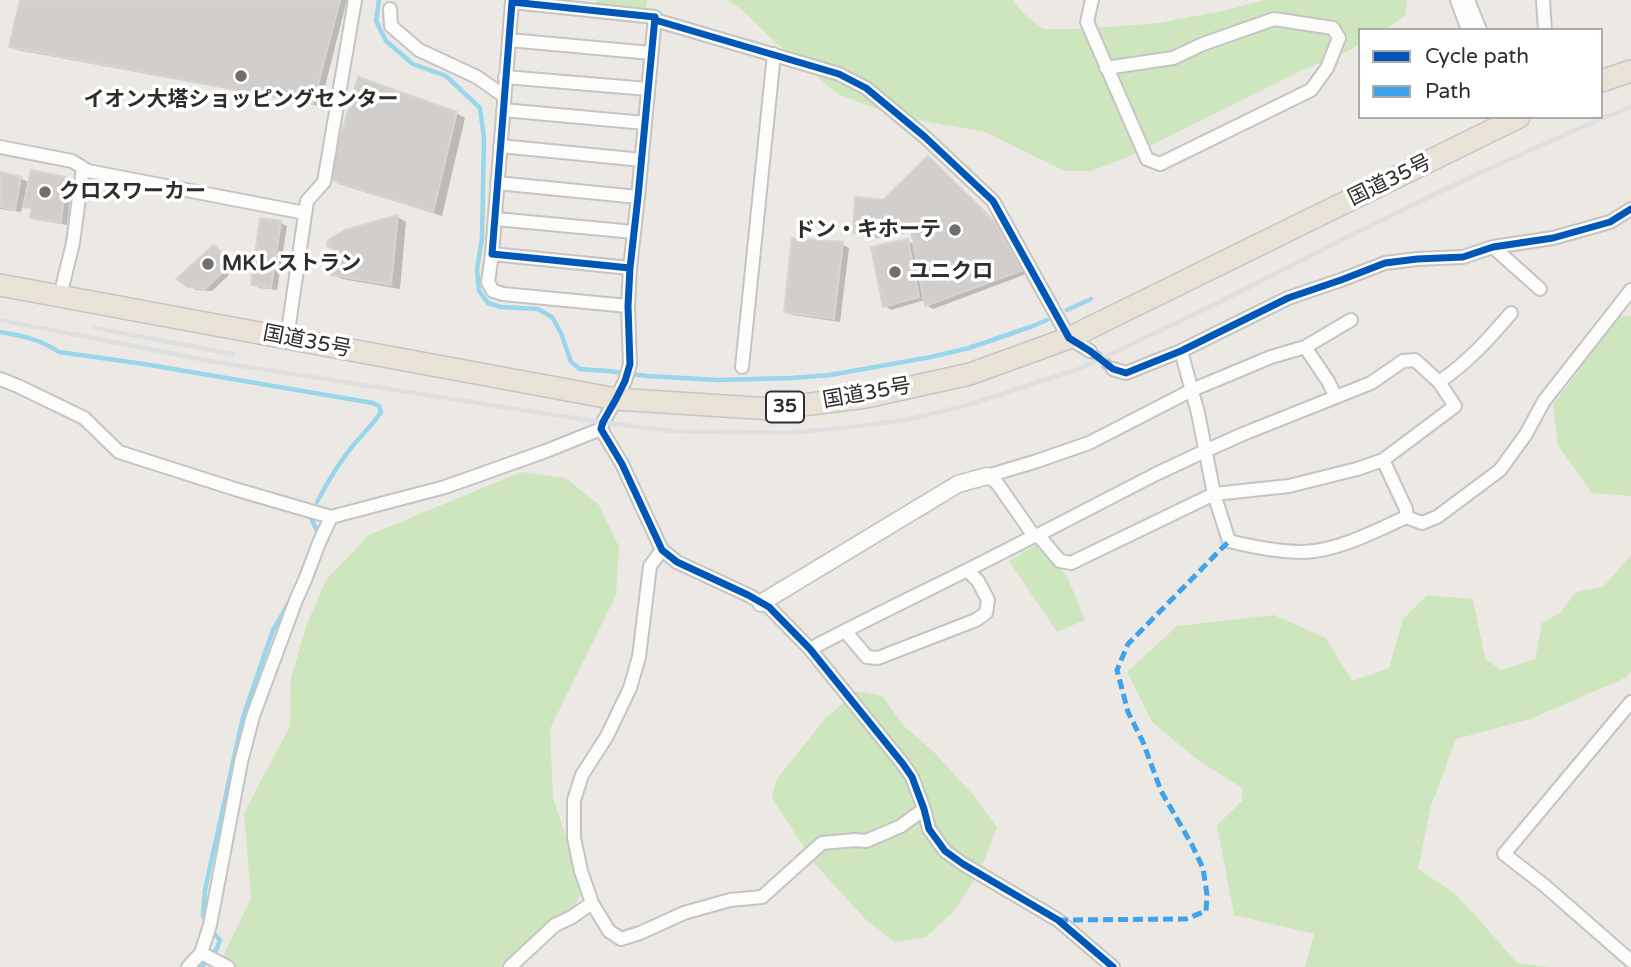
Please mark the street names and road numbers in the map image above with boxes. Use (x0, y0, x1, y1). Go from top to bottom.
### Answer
street label: 国道35号 (1344, 150, 1436, 212)
street label: 国道35号 (261, 321, 353, 363)
street label: 国道35号 (821, 374, 913, 414)
road number: 35 (766, 392, 804, 422)

